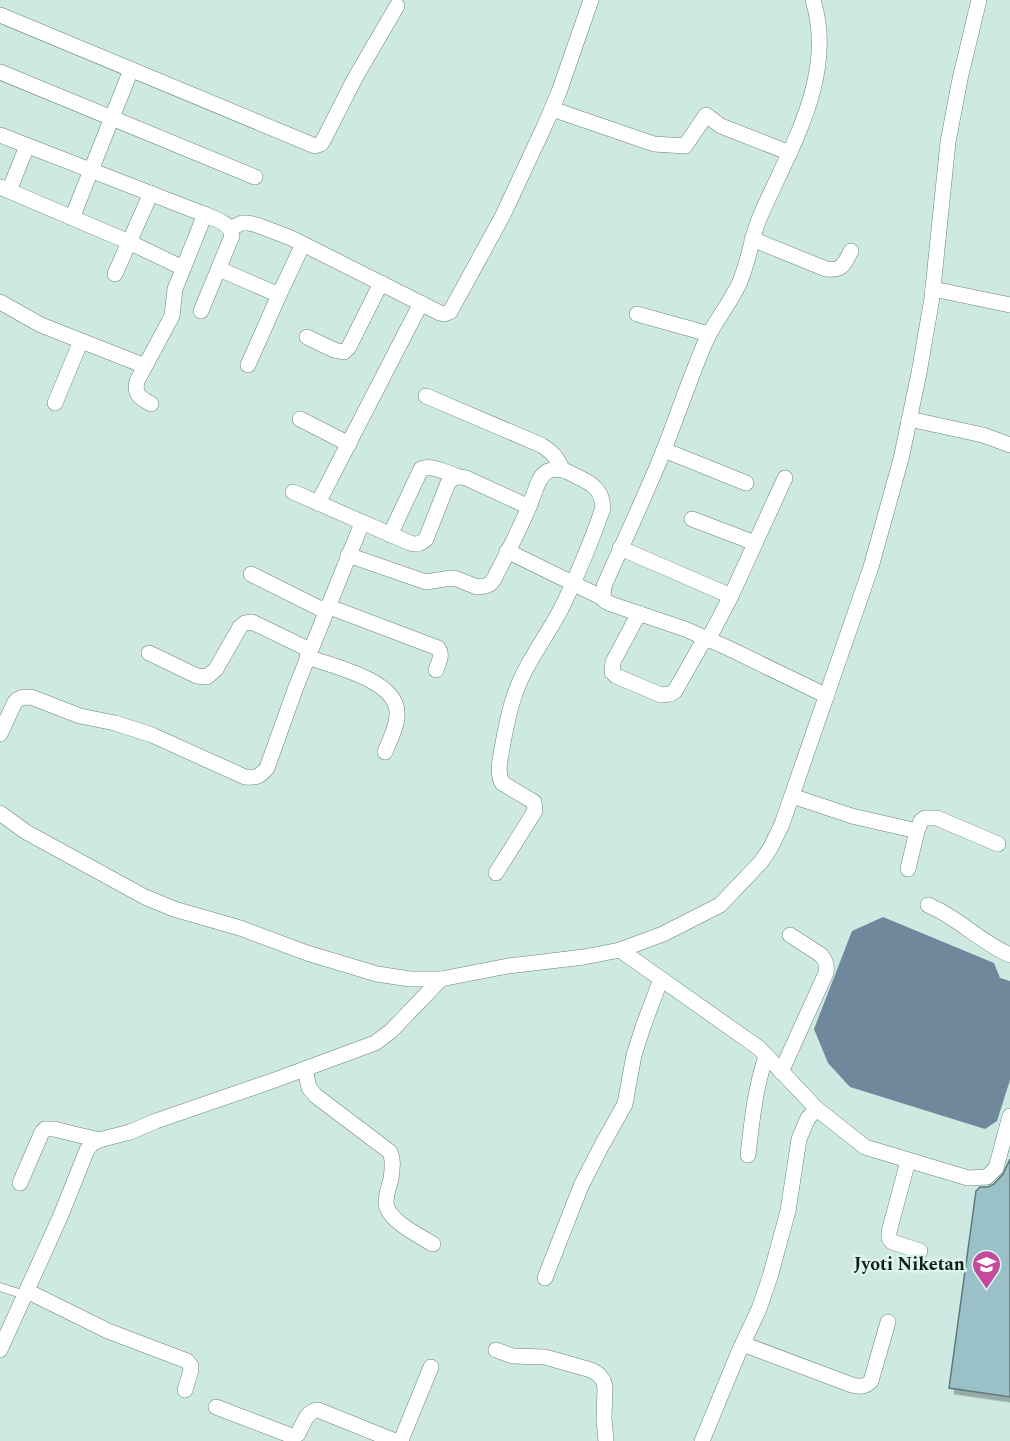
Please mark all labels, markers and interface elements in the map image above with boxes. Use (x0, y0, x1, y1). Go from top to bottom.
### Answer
school or university icon: Jyoti Niketan (970, 1248, 1002, 1290)
place label: Jyoti Niketan (854, 1251, 965, 1278)

